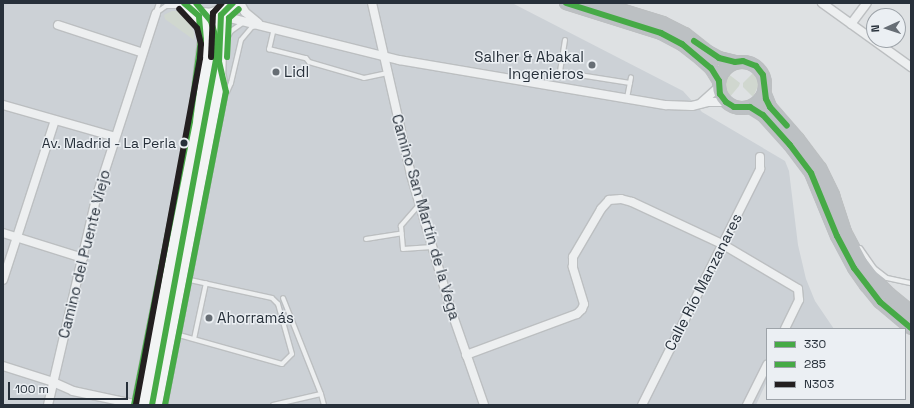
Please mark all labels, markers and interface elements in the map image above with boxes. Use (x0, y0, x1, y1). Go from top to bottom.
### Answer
north arrow (866, 8, 906, 48)
text: N (868, 25, 882, 33)
place label: Salher & Abakal Ingenieros (474, 47, 584, 82)
marker: Salher & Abakal Ingenieros (587, 60, 597, 70)
place label: Lidl (284, 63, 309, 81)
marker: Lidl (271, 67, 281, 77)
street label: Camino San Martín de la Vega (388, 112, 464, 322)
place label: Av. Madrid - La Perla (41, 135, 176, 151)
marker: Av. Madrid - La Perla (179, 138, 189, 148)
street label: Camino del Puente Viejo (54, 168, 114, 340)
street label: Calle Río Manzanares (661, 210, 745, 354)
place label: Ahorramás (217, 309, 294, 327)
marker: Ahorramás (204, 313, 214, 323)
legend (766, 328, 906, 400)
text: 330 (804, 336, 826, 352)
text: 285 (804, 356, 826, 372)
scale bar (10, 374, 130, 400)
text: N303 (804, 376, 834, 392)
text: 100 m (15, 381, 49, 397)

